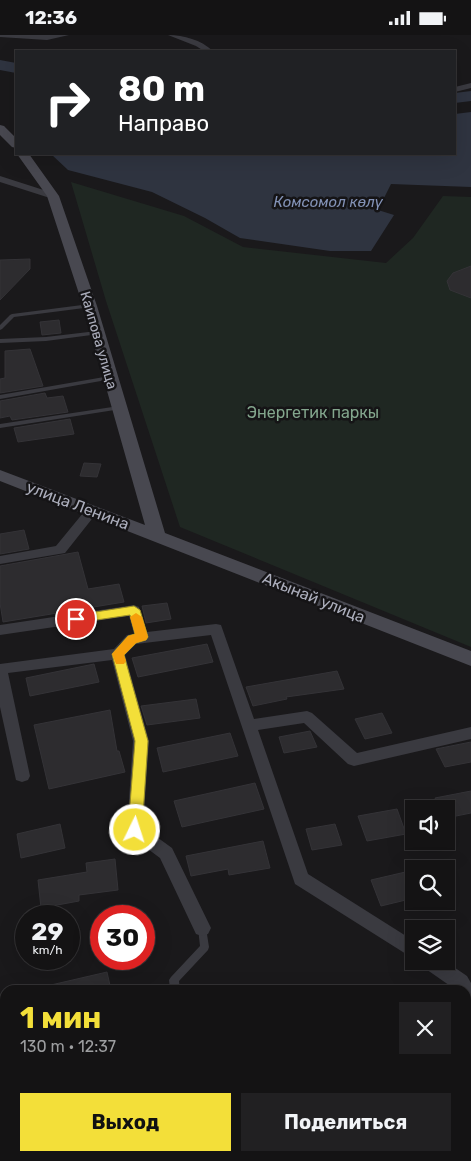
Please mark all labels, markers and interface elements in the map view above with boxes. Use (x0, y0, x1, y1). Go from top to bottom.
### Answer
text: 12:36 (25, 6, 77, 29)
text: 80 m (118, 68, 205, 110)
icon: right (35, 70, 100, 135)
text: Направо (118, 110, 209, 137)
water label: Комсомол көлү (273, 193, 384, 211)
street label: Каипова улица (76, 289, 121, 391)
park label: Энергетик паркы (247, 403, 379, 422)
street label: улица Ленина (24, 477, 132, 534)
street label: Акынай улица (260, 568, 368, 627)
pin (55, 598, 97, 640)
icon: arrive (62, 605, 90, 633)
map controls (405, 800, 455, 970)
button: sound (405, 800, 455, 850)
position arrow (108, 803, 160, 855)
button: search (405, 860, 455, 910)
speed limit sign: 30 (90, 905, 155, 970)
text: 29 (31, 917, 64, 946)
button: layers (405, 920, 455, 970)
text: km/h (33, 943, 62, 957)
text: 1 мин (20, 1000, 101, 1036)
button: close (399, 1002, 451, 1054)
text: 130 m · 12:37 (20, 1037, 116, 1056)
button: Выход (20, 1093, 231, 1151)
button: Поделиться (241, 1093, 451, 1151)

